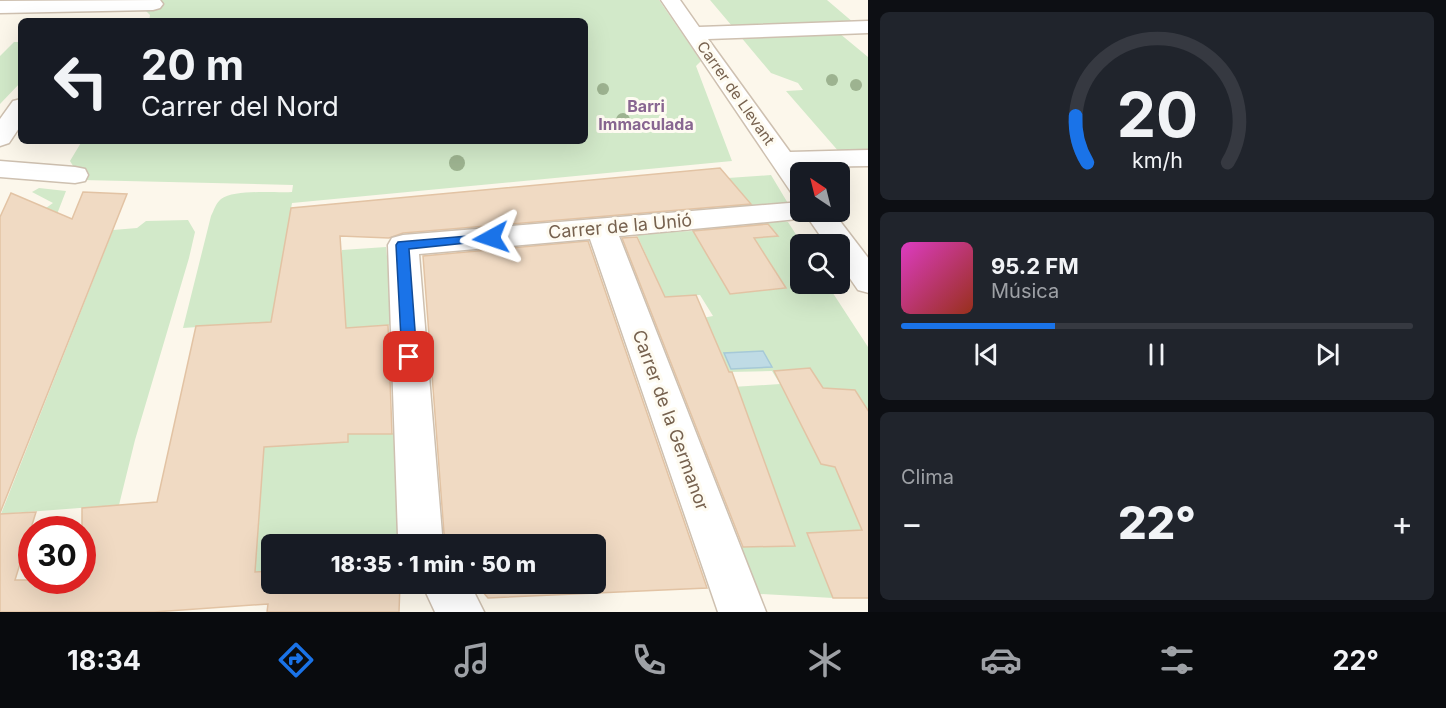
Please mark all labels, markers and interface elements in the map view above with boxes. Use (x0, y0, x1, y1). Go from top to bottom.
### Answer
street label: Carrer de Llevant (693, 37, 779, 149)
text: 20 m (141, 39, 244, 90)
icon: left (42, 42, 120, 120)
text: 20 (1116, 77, 1198, 152)
text: Carrer del Nord (141, 90, 339, 123)
district label: Barri Immaculada (598, 96, 694, 134)
text: km/h (1132, 147, 1182, 173)
north arrow (790, 162, 850, 222)
map controls (790, 162, 850, 294)
position arrow (459, 206, 523, 270)
street label: Carrer de la Unió (547, 209, 693, 243)
button: search (790, 234, 850, 294)
text: 95.2 FM (991, 253, 1079, 279)
text: Música (991, 279, 1059, 303)
street label: Carrer de la Germanor (629, 327, 713, 513)
pin (383, 331, 434, 382)
icon: previous (970, 338, 1003, 371)
icon: pause (1140, 338, 1173, 371)
icon: next (1311, 338, 1344, 371)
icon: arrive (392, 340, 425, 373)
text: Clima (901, 465, 954, 489)
text: 22° (1118, 495, 1196, 550)
text: − (901, 503, 923, 543)
text: + (1391, 503, 1413, 543)
speed limit sign: 30 (18, 516, 96, 594)
text: 18:35 · 1 min · 50 m (331, 551, 536, 577)
icon: directions (275, 639, 317, 681)
icon: music (451, 639, 493, 681)
icon: phone (628, 639, 670, 681)
icon: climate (804, 639, 846, 681)
icon: car (980, 639, 1022, 681)
icon: filters (1156, 639, 1198, 681)
text: 18:34 (67, 644, 141, 677)
text: 22° (1332, 644, 1379, 677)

